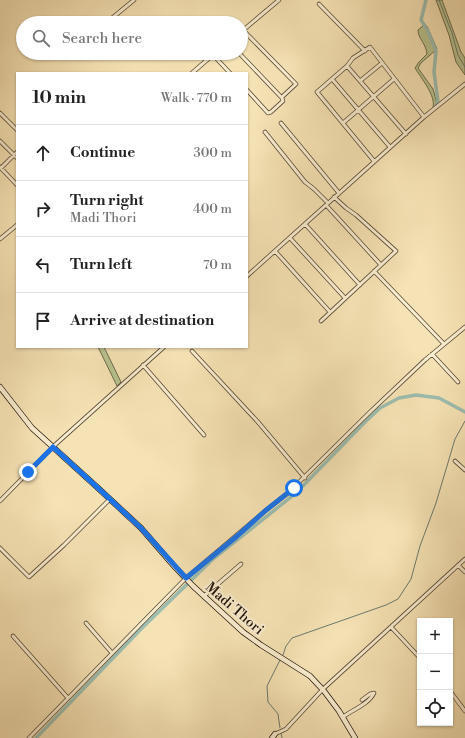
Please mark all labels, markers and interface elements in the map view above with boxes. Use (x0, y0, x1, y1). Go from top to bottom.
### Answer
search box (16, 16, 248, 60)
icon: search (30, 27, 52, 49)
text: Search here (62, 29, 142, 48)
text: 10 min (32, 87, 86, 109)
text: Walk · 770 m (161, 90, 232, 106)
icon: ahead (32, 142, 54, 164)
text: Continue (70, 143, 135, 162)
text: 300 m (194, 145, 232, 161)
text: Turn right (70, 191, 144, 210)
icon: right (32, 198, 54, 220)
text: 400 m (193, 201, 232, 217)
text: Madi Thori (70, 210, 137, 226)
icon: left (32, 254, 54, 276)
text: Turn left (70, 255, 132, 274)
text: 70 m (203, 257, 232, 273)
icon: arrive (32, 310, 54, 332)
text: Arrive at destination (70, 311, 214, 330)
route end (19, 463, 37, 481)
route start (285, 479, 303, 497)
street label: Madi Thori (201, 578, 268, 639)
map controls (417, 618, 453, 726)
button: + (417, 618, 453, 654)
button: − (417, 654, 453, 690)
button: locate (417, 690, 453, 726)

